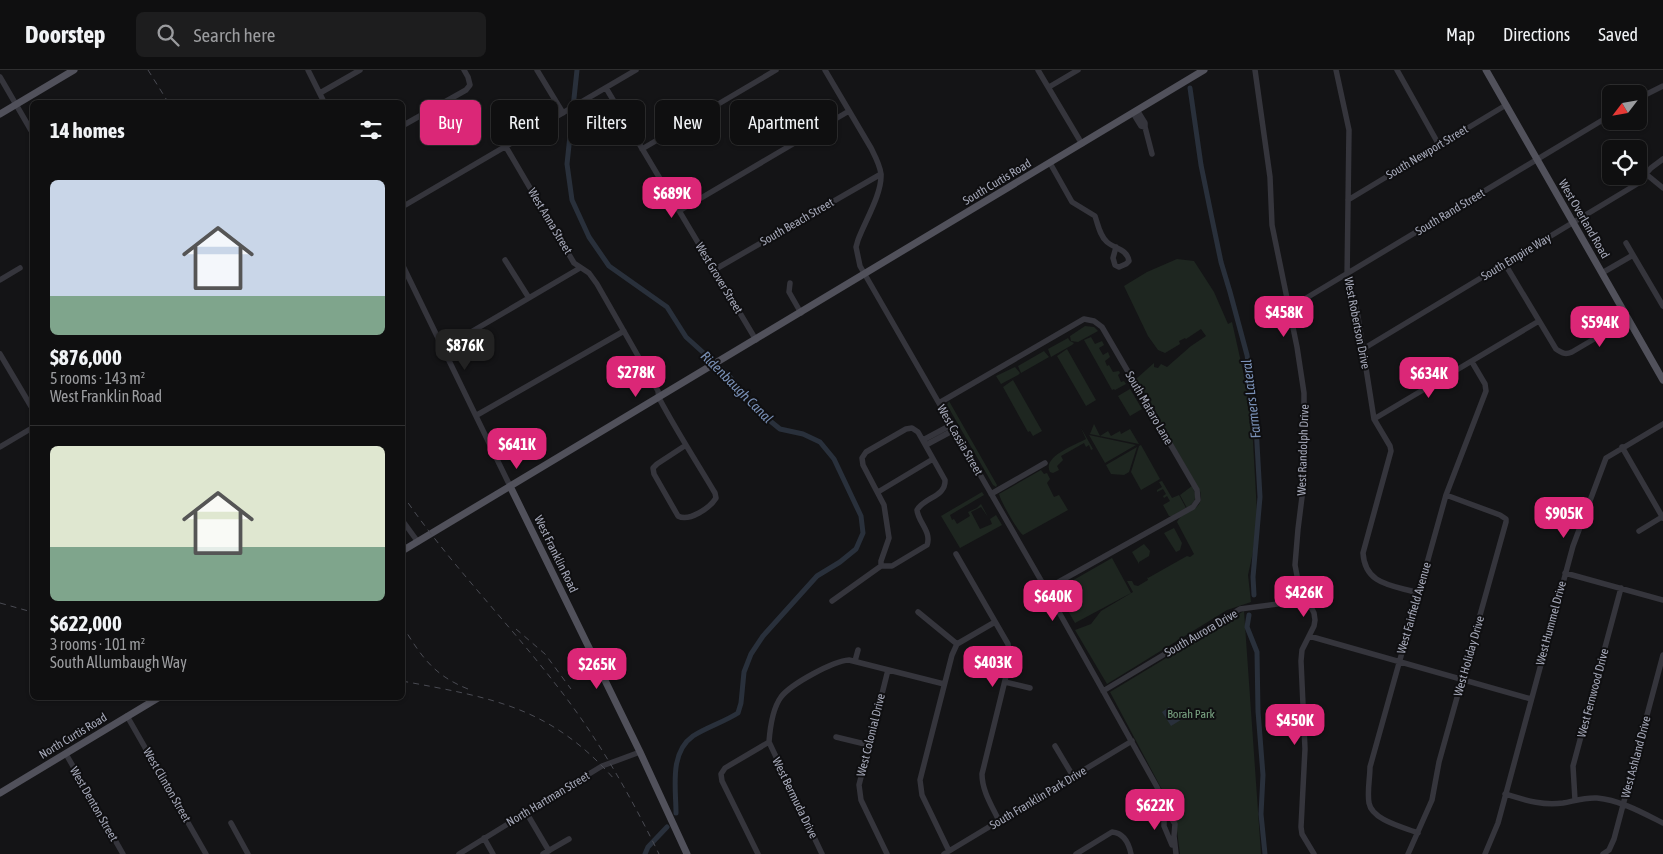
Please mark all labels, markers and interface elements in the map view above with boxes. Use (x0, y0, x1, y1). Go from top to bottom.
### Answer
search box (136, 12, 486, 57)
text: Doorstep (25, 21, 106, 48)
icon: search (154, 21, 182, 49)
text: Search here (194, 24, 275, 46)
text: Map (1446, 24, 1475, 45)
text: Directions (1503, 24, 1570, 45)
text: Saved (1598, 24, 1638, 45)
north arrow (1602, 85, 1648, 130)
map controls (1602, 85, 1647, 185)
chip: Buy (420, 100, 481, 145)
chip: Rent (491, 100, 558, 145)
chip: Filters (568, 100, 645, 145)
chip: New (655, 100, 720, 145)
chip: Apartment (730, 100, 837, 145)
icon: filters (357, 116, 385, 144)
text: 14 homes (50, 118, 125, 142)
street label: South Newport Street (1383, 122, 1471, 182)
button: locate (1602, 140, 1647, 185)
street label: South Curtis Road (960, 156, 1034, 208)
pin: $689K (637, 176, 707, 219)
street label: West Overland Road (1556, 177, 1612, 261)
text: $689K (653, 184, 691, 202)
street label: West Anna Street (525, 186, 575, 257)
street label: South Rand Street (1413, 186, 1488, 238)
street label: South Beach Street (758, 195, 837, 249)
icon: home (173, 213, 263, 303)
street label: South Empire Way (1478, 231, 1554, 283)
street label: West Grover Street (692, 240, 746, 316)
street label: West Robertson Drive (1341, 276, 1373, 370)
pin: $458K (1249, 296, 1319, 338)
text: $458K (1265, 303, 1303, 321)
pin: $594K (1565, 306, 1635, 348)
text: $594K (1581, 313, 1619, 331)
pin: $876K (430, 328, 500, 371)
text: $876K (446, 336, 484, 354)
text: $876,000 (50, 345, 122, 369)
water label: Ridenbaugh Canal (698, 348, 776, 426)
pin: $278K (601, 356, 671, 398)
pin: $634K (1394, 356, 1464, 399)
water label: Farmers Lateral (1238, 358, 1264, 439)
text: $278K (617, 363, 655, 381)
text: $634K (1410, 364, 1448, 382)
text: 5 rooms · 143 m² (50, 369, 145, 387)
street label: South Mataro Lane (1122, 369, 1176, 447)
text: West Franklin Road (50, 387, 162, 405)
street label: West Cassia Street (934, 402, 986, 478)
street label: West Randolph Drive (1294, 404, 1312, 496)
pin: $641K (482, 428, 552, 470)
text: $641K (498, 435, 536, 453)
icon: home (173, 478, 263, 568)
pin: $905K (1529, 496, 1599, 539)
text: $905K (1545, 504, 1583, 522)
street label: West Franklin Road (531, 513, 581, 595)
street label: West Fairfield Avenue (1394, 561, 1434, 655)
pin: $426K (1269, 576, 1339, 618)
street label: West Hummel Drive (1533, 579, 1569, 667)
pin: $640K (1018, 580, 1088, 622)
text: $426K (1285, 583, 1323, 601)
text: $640K (1034, 587, 1072, 605)
street label: South Aurora Drive (1162, 606, 1240, 660)
text: $622,000 (50, 611, 122, 635)
street label: West Holiday Drive (1451, 614, 1487, 698)
text: 3 rooms · 101 m² (50, 635, 145, 653)
pin: $403K (958, 646, 1028, 688)
street label: West Fernwood Drive (1574, 647, 1612, 739)
pin: $265K (562, 648, 632, 690)
text: South Allumbaugh Way (50, 653, 187, 671)
text: $403K (974, 653, 1012, 671)
text: $265K (578, 655, 616, 673)
street label: West Colonial Drive (854, 692, 888, 778)
pin: $450K (1260, 704, 1330, 746)
park label: Borah Park (1167, 707, 1216, 721)
street label: North Curtis Road (37, 710, 109, 762)
text: $450K (1276, 711, 1314, 729)
street label: West Ashland Drive (1618, 714, 1654, 800)
street label: West Clinton Street (140, 746, 194, 825)
street label: West Bermuda Drive (769, 755, 821, 841)
street label: West Denton Street (67, 764, 121, 844)
street label: South Franklin Park Drive (987, 764, 1089, 832)
street label: North Hartman Street (504, 768, 593, 829)
pin: $622K (1120, 788, 1190, 831)
text: $622K (1136, 796, 1174, 814)

